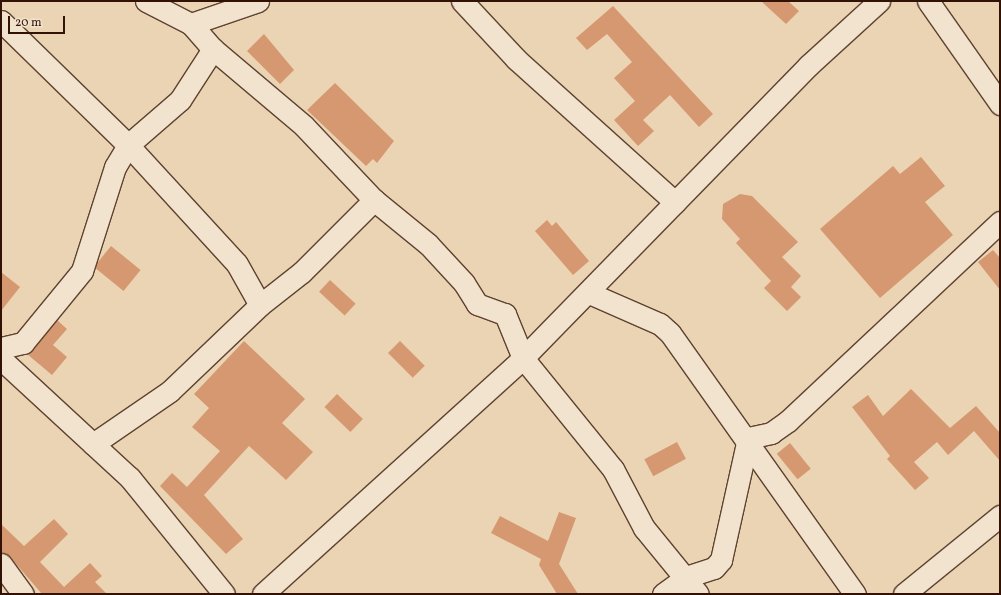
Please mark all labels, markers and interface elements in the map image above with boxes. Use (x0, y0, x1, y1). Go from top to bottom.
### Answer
scale bar (10, 8, 67, 34)
text: 20 m (15, 15, 42, 31)

